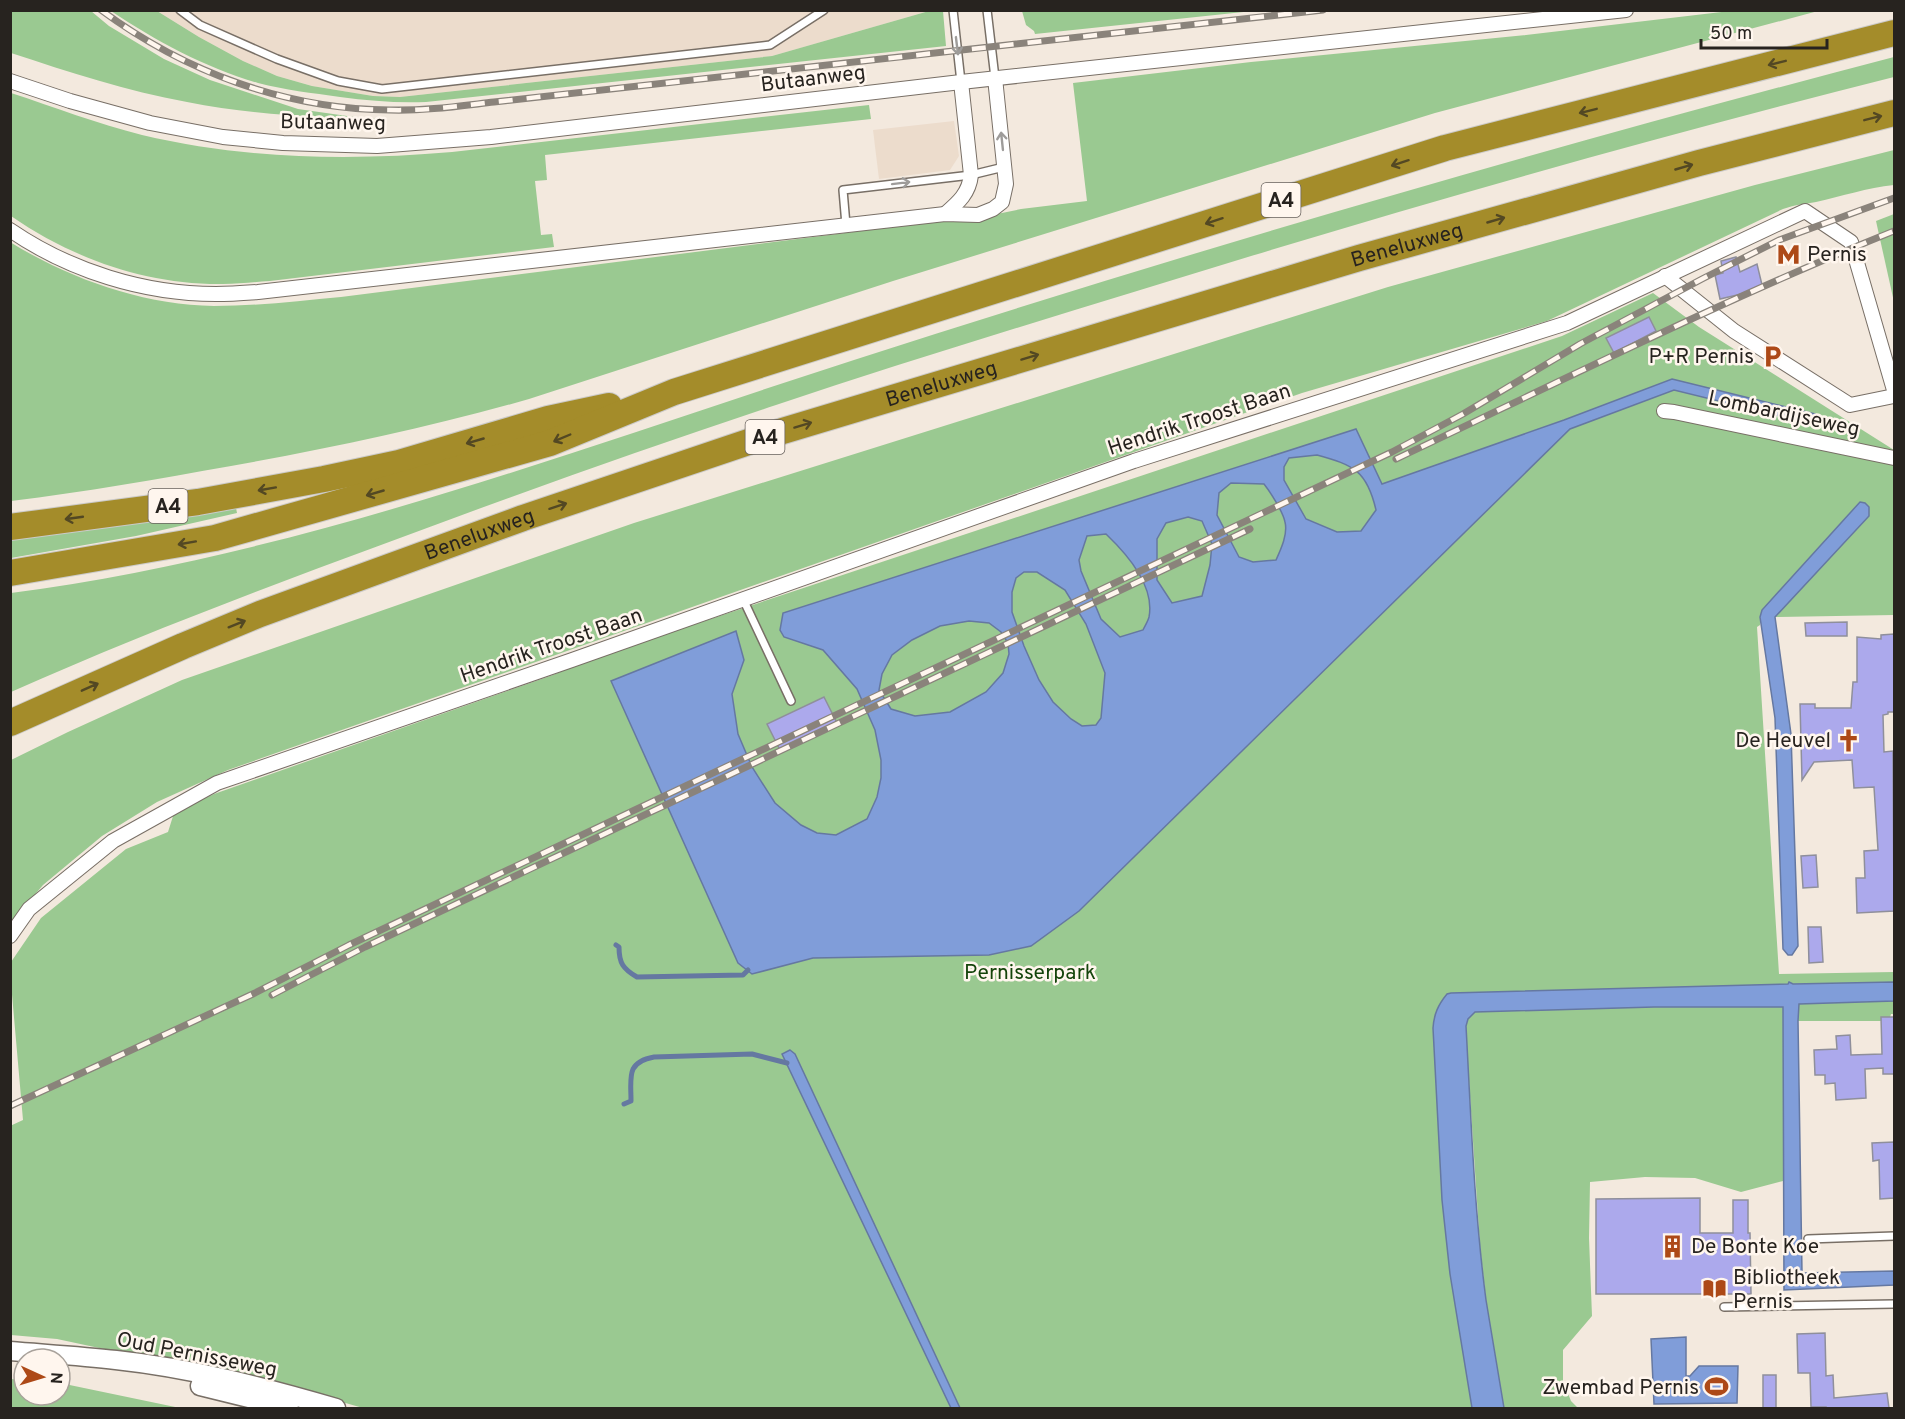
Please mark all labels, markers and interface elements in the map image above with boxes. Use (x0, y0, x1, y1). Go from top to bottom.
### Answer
scale bar (1701, 12, 1827, 50)
text: 50 m (1710, 23, 1752, 46)
one-way arrow (952, 36, 963, 55)
one-way arrow (1768, 57, 1787, 69)
street label: Butaanweg (759, 60, 867, 99)
one-way arrow (1579, 106, 1598, 118)
street label: Butaanweg (280, 109, 386, 138)
one-way arrow (1863, 112, 1882, 124)
one-way arrow (996, 132, 1007, 152)
one-way arrow (1391, 158, 1410, 169)
one-way arrow (1674, 161, 1693, 172)
one-way arrow (890, 177, 910, 188)
road number: A4 (1262, 183, 1300, 217)
one-way arrow (1486, 213, 1505, 225)
one-way arrow (1205, 216, 1224, 227)
street label: Beneluxweg (1348, 218, 1466, 275)
metro station icon: Pernis (1776, 241, 1802, 267)
place label: Pernis (1807, 242, 1867, 269)
parking icon: P+R Pernis (1759, 343, 1785, 369)
place label: P+R Pernis (1648, 344, 1754, 371)
one-way arrow (1020, 351, 1039, 362)
street label: Beneluxweg (882, 355, 1001, 414)
street label: Hendrik Troost Baan (1104, 378, 1295, 463)
street label: Lombardijseweg (1705, 385, 1862, 444)
one-way arrow (793, 419, 812, 430)
road number: A4 (746, 420, 784, 454)
one-way arrow (553, 433, 572, 444)
one-way arrow (466, 436, 485, 447)
one-way arrow (257, 484, 277, 495)
one-way arrow (366, 488, 385, 499)
road number: A4 (148, 489, 188, 523)
one-way arrow (548, 500, 567, 511)
street label: Beneluxweg (421, 503, 538, 568)
one-way arrow (64, 513, 84, 524)
one-way arrow (177, 538, 197, 549)
street label: Hendrik Troost Baan (457, 603, 646, 690)
one-way arrow (227, 618, 245, 629)
one-way arrow (81, 681, 99, 692)
church icon: De Heuvel (1836, 727, 1862, 753)
place label: De Heuvel (1735, 728, 1831, 755)
park label: Pernisserpark (964, 960, 1096, 987)
building icon: De Bonte Koe (1660, 1233, 1686, 1259)
place label: De Bonte Koe (1691, 1234, 1819, 1261)
place label: Bibliotheek Pernis (1733, 1265, 1840, 1316)
library icon: Bibliotheek Pernis (1702, 1276, 1728, 1302)
street label: Oud Pernisseweg (114, 1327, 279, 1384)
north arrow (12, 1347, 72, 1407)
text: N (45, 1371, 65, 1384)
sports icon: Zwembad Pernis (1704, 1374, 1730, 1400)
place label: Zwembad Pernis (1542, 1375, 1699, 1402)

